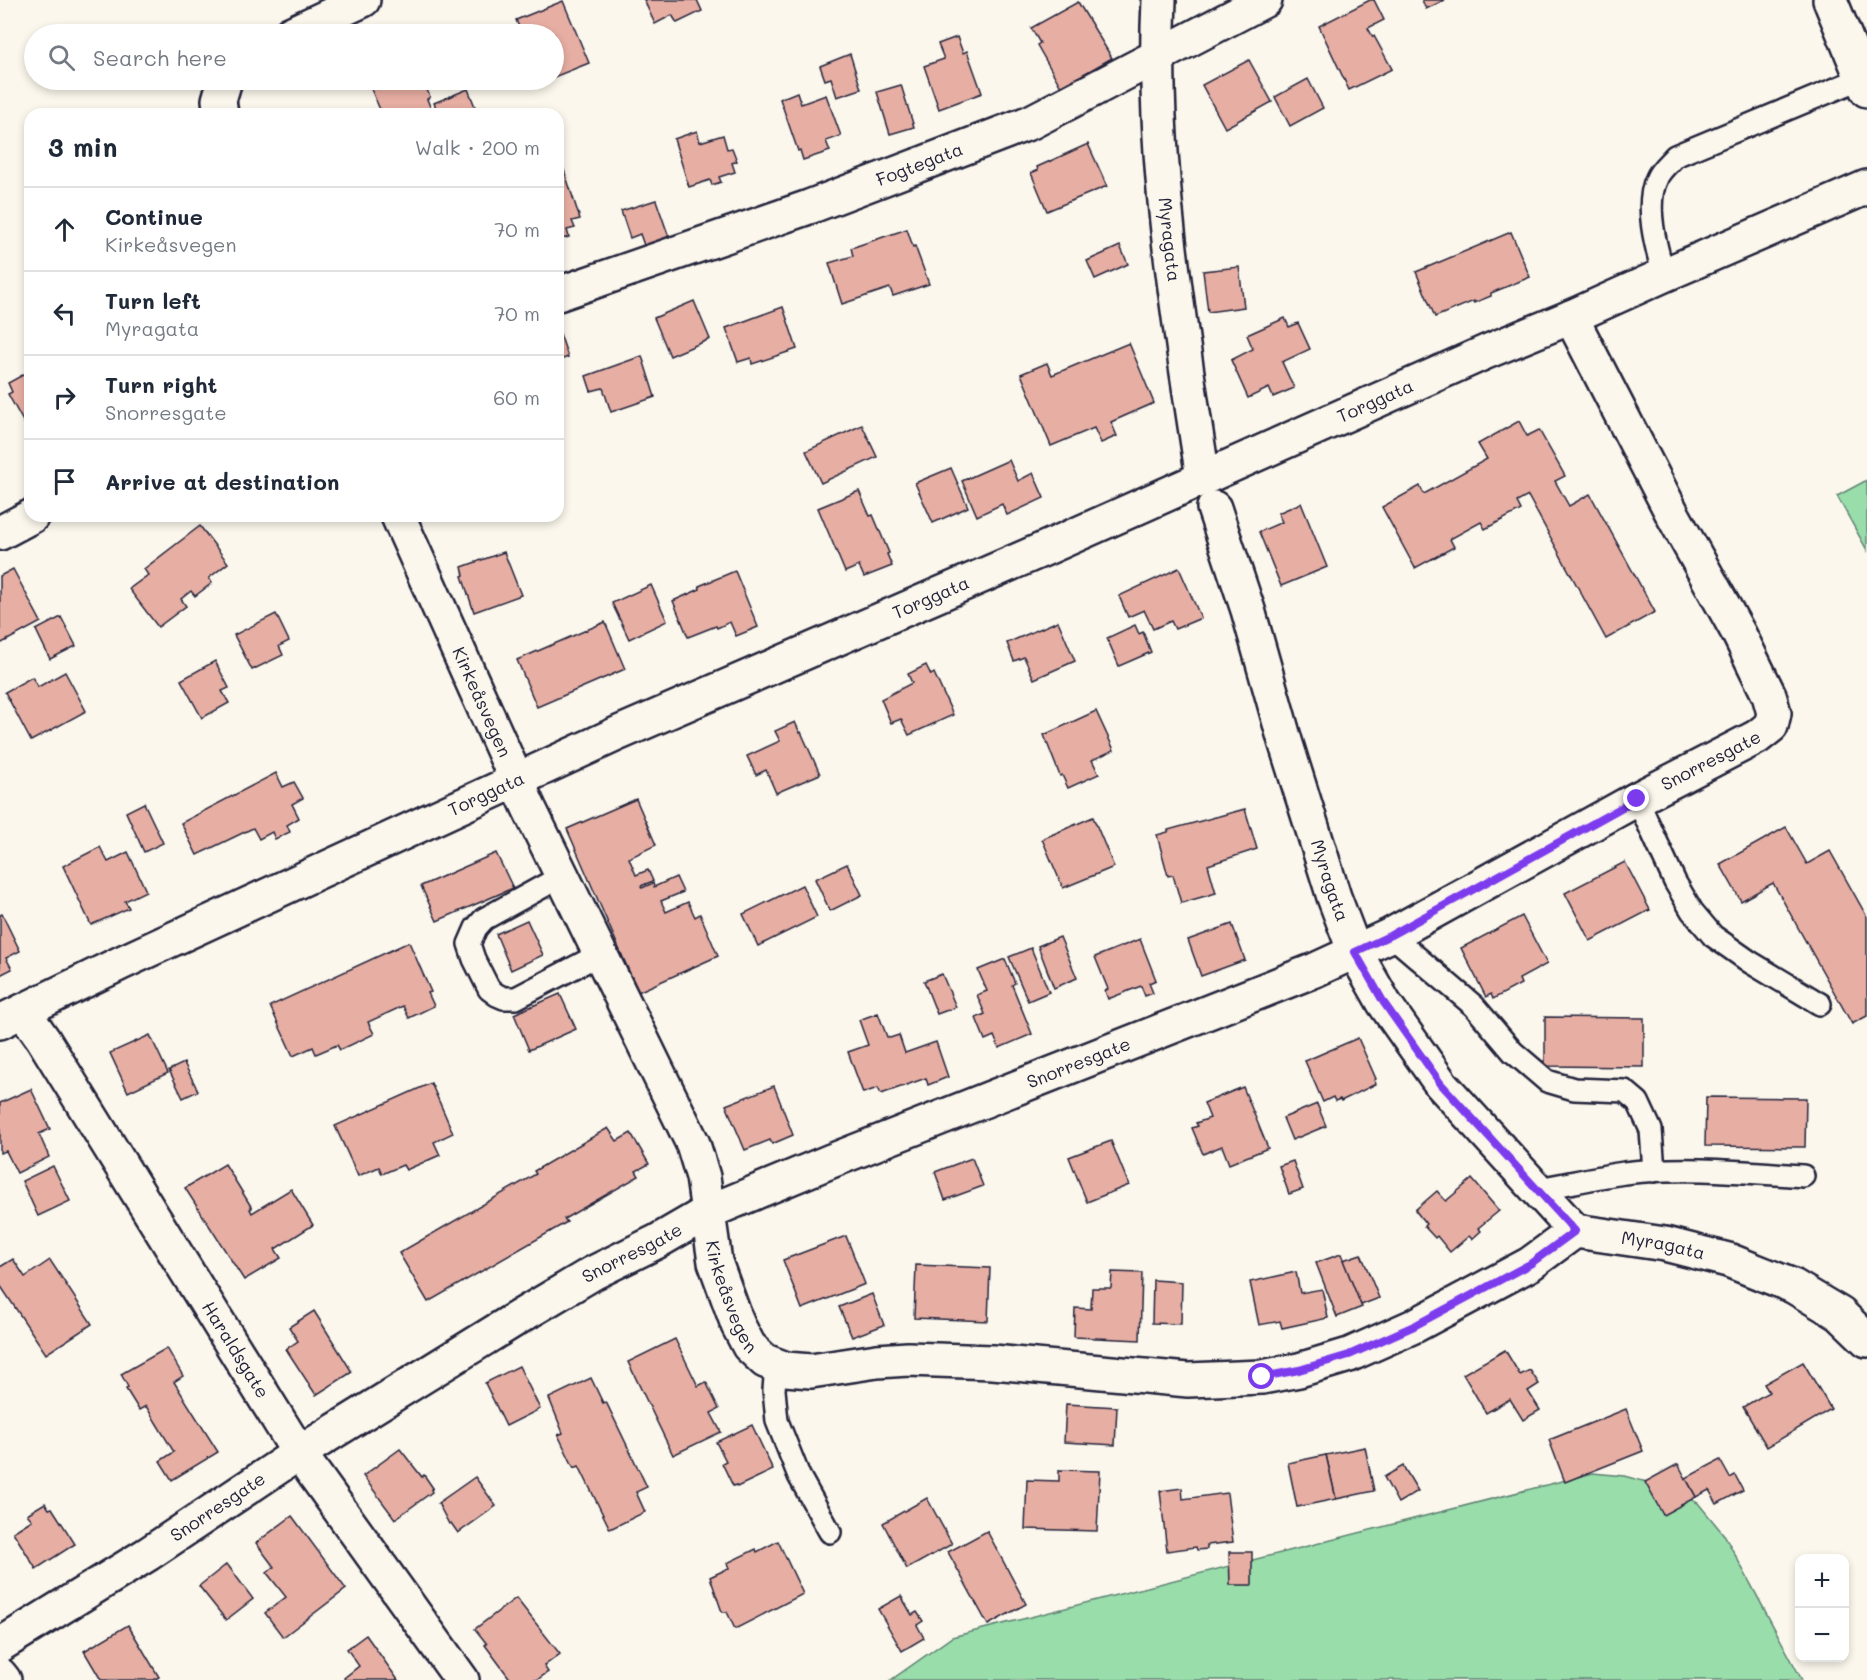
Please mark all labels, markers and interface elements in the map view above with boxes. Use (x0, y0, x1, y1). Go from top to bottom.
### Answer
search box (24, 24, 564, 90)
icon: search (45, 41, 78, 74)
text: Search here (93, 43, 227, 72)
text: 3 min (48, 130, 117, 164)
text: Walk · 200 m (415, 134, 540, 160)
street label: Fogtegata (872, 136, 966, 191)
street label: Myragata (1154, 196, 1187, 283)
text: Continue (105, 202, 203, 231)
icon: ahead (48, 213, 81, 246)
text: 70 m (494, 216, 540, 242)
text: Kirkeåsvegen (105, 231, 237, 257)
text: Turn left (105, 286, 201, 315)
icon: left (48, 297, 81, 330)
text: 70 m (494, 300, 540, 326)
text: Myragata (105, 315, 199, 341)
text: Turn right (105, 370, 217, 399)
street label: Torggata (1333, 373, 1417, 428)
icon: right (48, 381, 81, 414)
text: 60 m (493, 384, 540, 410)
text: Snorresgate (105, 399, 227, 425)
icon: arrive (48, 465, 81, 498)
text: Arrive at destination (105, 467, 340, 496)
street label: Torggata (889, 570, 972, 624)
street label: Kirkeåsvegen (447, 643, 518, 761)
street label: Snorresgate (1656, 724, 1765, 796)
street label: Torggata (444, 765, 528, 821)
route end (1623, 785, 1649, 811)
street label: Myragata (1306, 836, 1355, 925)
street label: Snorresgate (1023, 1031, 1134, 1094)
street label: Snorresgate (577, 1217, 686, 1288)
street label: Myragata (1620, 1225, 1708, 1265)
street label: Kirkeåsvegen (701, 1239, 762, 1358)
street label: Haraldsgate (197, 1296, 275, 1402)
route start (1248, 1363, 1274, 1389)
street label: Snorresgate (165, 1466, 270, 1547)
map controls (1795, 1554, 1849, 1662)
button: + (1795, 1554, 1849, 1608)
button: − (1795, 1608, 1849, 1662)

